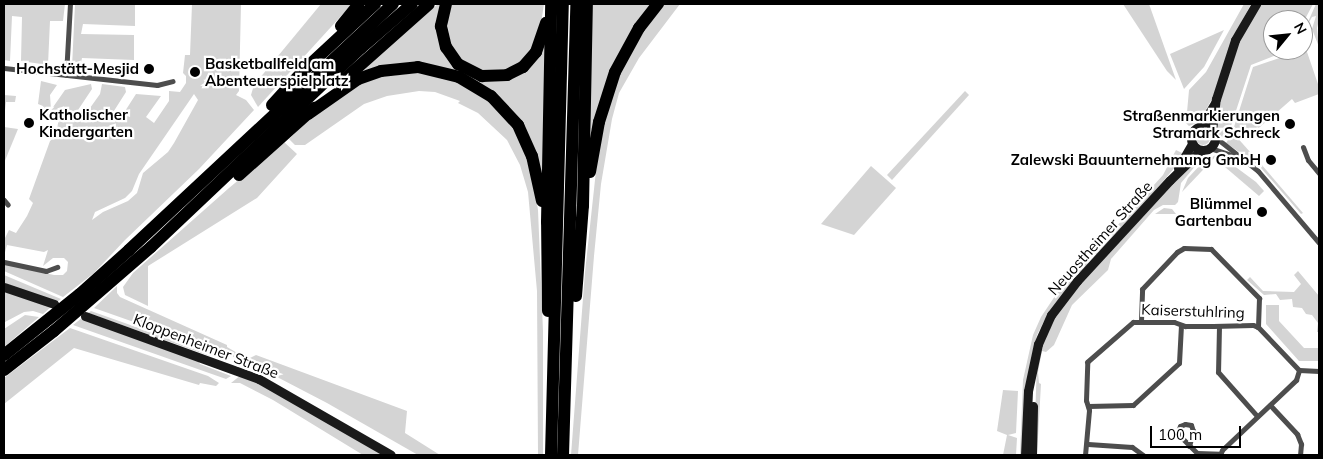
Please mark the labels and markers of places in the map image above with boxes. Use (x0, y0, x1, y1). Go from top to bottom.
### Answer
place label: Basketballfeld am Abenteuerspielplatz (205, 54, 349, 89)
place label: Hochstätt-Mesjid (16, 60, 139, 78)
marker: Hochstätt-Mesjid (143, 63, 155, 75)
marker: Basketballfeld am Abenteuerspielplatz (189, 66, 201, 78)
place label: Katholischer Kindergarten (39, 105, 133, 140)
place label: Straßenmarkierungen Stramark Schreck (1123, 106, 1280, 141)
marker: Katholischer Kindergarten (23, 117, 35, 129)
marker: Straßenmarkierungen Stramark Schreck (1284, 118, 1296, 130)
place label: Zalewski Bauunternehmung GmbH (1011, 151, 1261, 169)
marker: Zalewski Bauunternehmung GmbH (1265, 154, 1277, 166)
place label: Blümmel Gartenbau (1175, 194, 1252, 229)
marker: Blümmel Gartenbau (1256, 206, 1268, 218)

